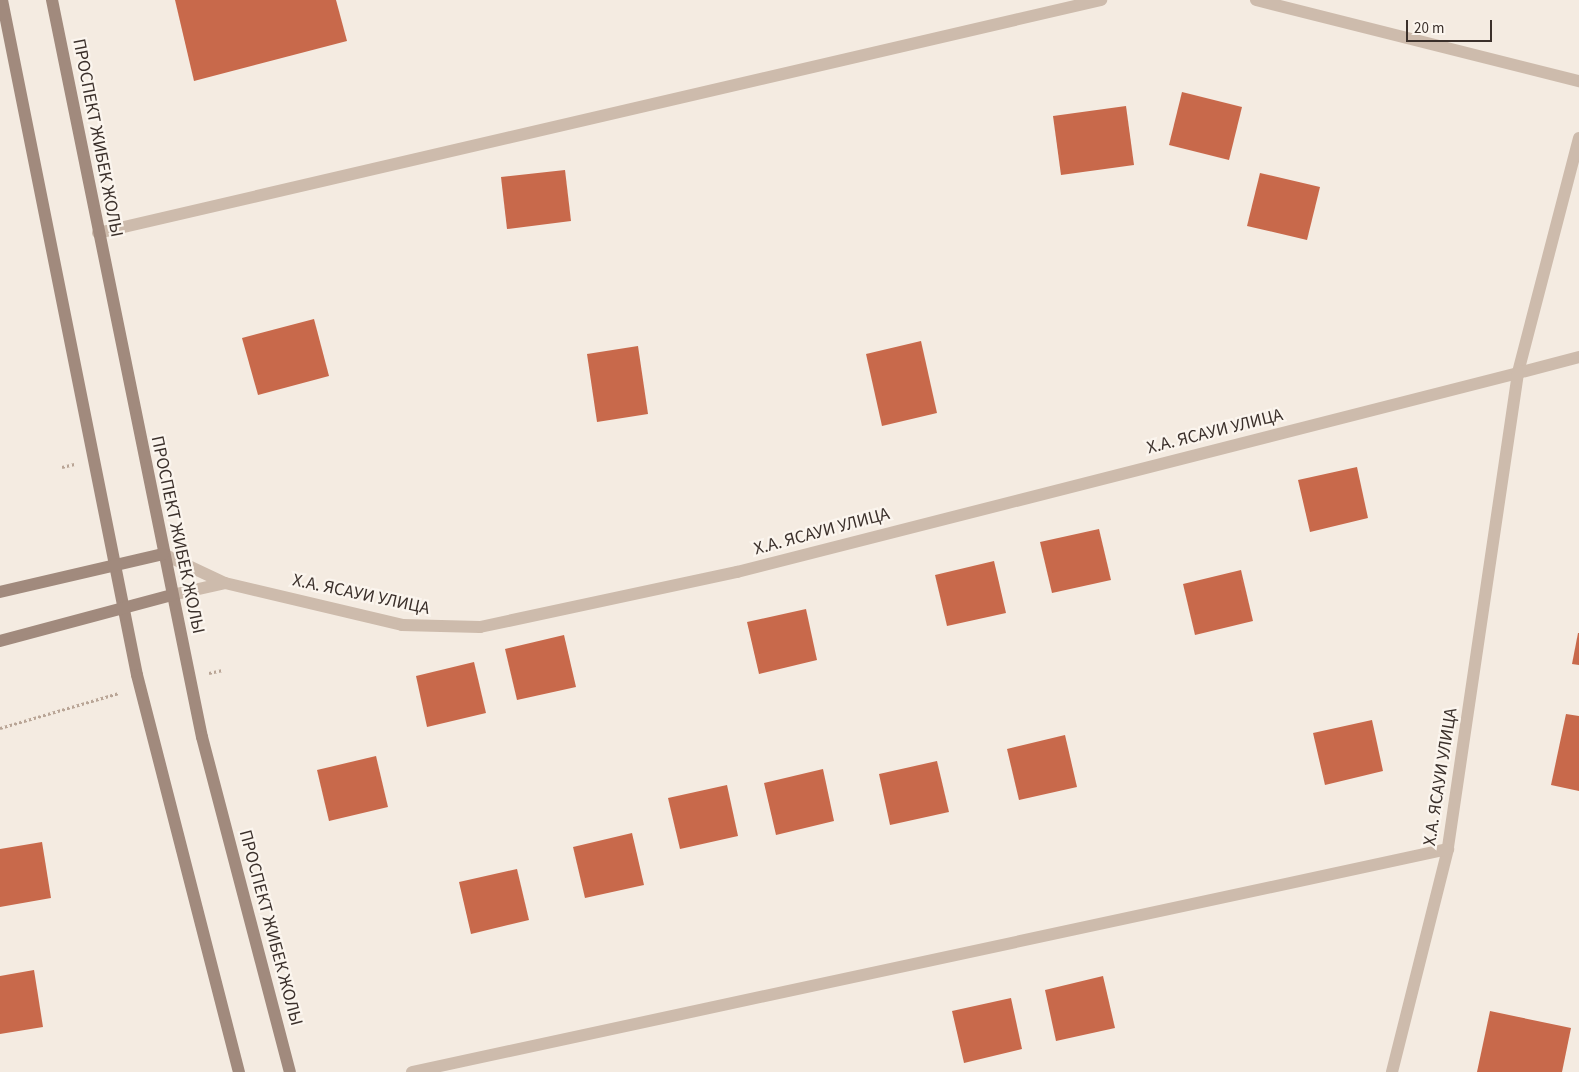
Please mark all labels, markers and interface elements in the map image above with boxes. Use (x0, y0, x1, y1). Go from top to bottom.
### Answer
scale bar (1409, 10, 1495, 42)
text: 20 m (1414, 18, 1444, 39)
street label: ПРОСПЕКТ ЖИБЕК ЖОЛЫ (67, 37, 127, 239)
street label: Х.А. ЯСАУИ УЛИЦА (1145, 405, 1285, 459)
street label: ПРОСПЕКТ ЖИБЕК ЖОЛЫ (145, 434, 209, 636)
street label: Х.А. ЯСАУИ УЛИЦА (752, 504, 892, 560)
street label: Х.А. ЯСАУИ УЛИЦА (291, 570, 431, 620)
street label: Х.А. ЯСАУИ УЛИЦА (1419, 706, 1463, 848)
street label: ПРОСПЕКТ ЖИБЕК ЖОЛЫ (233, 828, 307, 1028)

